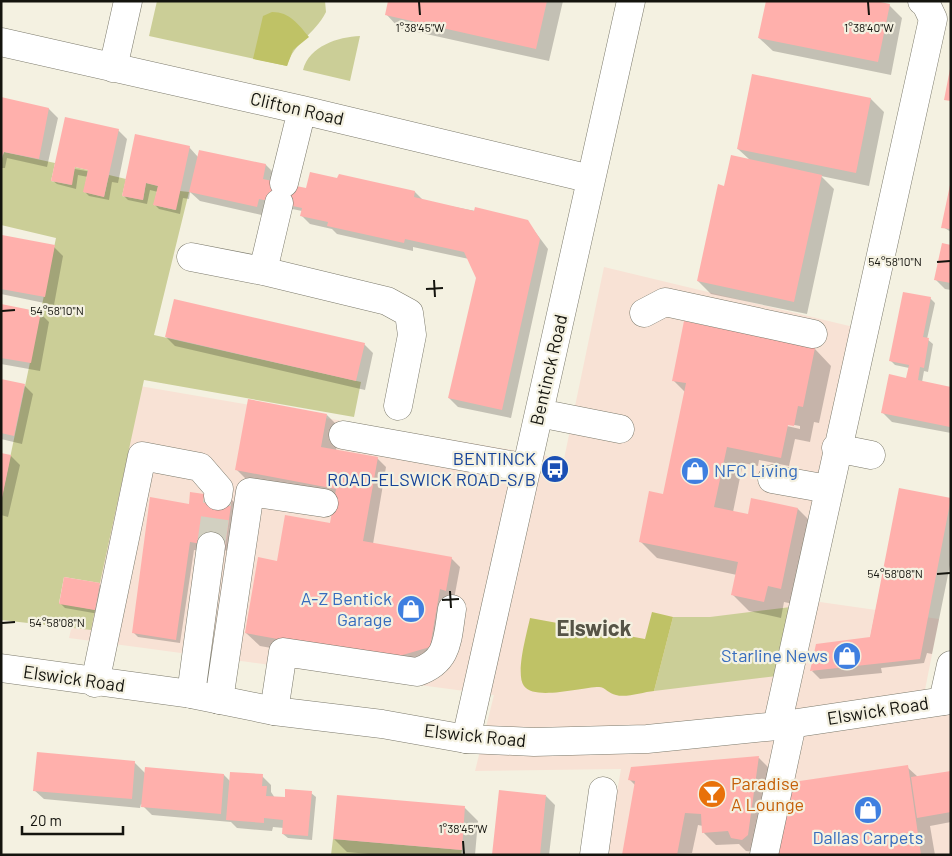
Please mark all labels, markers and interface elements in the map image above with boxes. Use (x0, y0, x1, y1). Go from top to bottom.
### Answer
text: 1°38'45"W (395, 20, 445, 34)
text: 1°38'40"W (844, 20, 894, 34)
street label: Clifton Road (248, 87, 346, 129)
text: 54°58'10"N (868, 254, 922, 268)
text: 54°58'10"N (30, 303, 84, 317)
street label: Bentinck Road (525, 312, 571, 427)
place label: BENTINCK ROAD-ELSWICK ROAD-S/B (327, 447, 536, 490)
bus stop icon: BENTINCK ROAD-ELSWICK ROAD-S/B (540, 454, 570, 484)
shop icon: NFC Living (680, 456, 710, 486)
place label: NFC Living (714, 459, 798, 481)
text: 54°58'08"N (867, 566, 923, 580)
place label: A-Z Bentick Garage (301, 587, 392, 630)
shop icon: A-Z Bentick Garage (396, 594, 426, 624)
district label: Elswick (557, 614, 632, 640)
text: 54°58'08"N (29, 615, 85, 629)
shop icon: Starline News (832, 641, 862, 671)
place label: Starline News (721, 644, 828, 666)
street label: Elswick Road (22, 660, 126, 696)
street label: Elswick Road (826, 691, 930, 729)
street label: Elswick Road (423, 719, 527, 751)
place label: Paradise A Lounge (731, 772, 804, 815)
bar icon: Paradise A Lounge (697, 779, 727, 809)
shop icon: Dallas Carpets (853, 795, 883, 825)
scale bar (22, 804, 124, 836)
text: 20 m (30, 811, 62, 829)
text: 1°38'45"W (438, 821, 488, 835)
place label: Dallas Carpets (813, 826, 924, 848)

